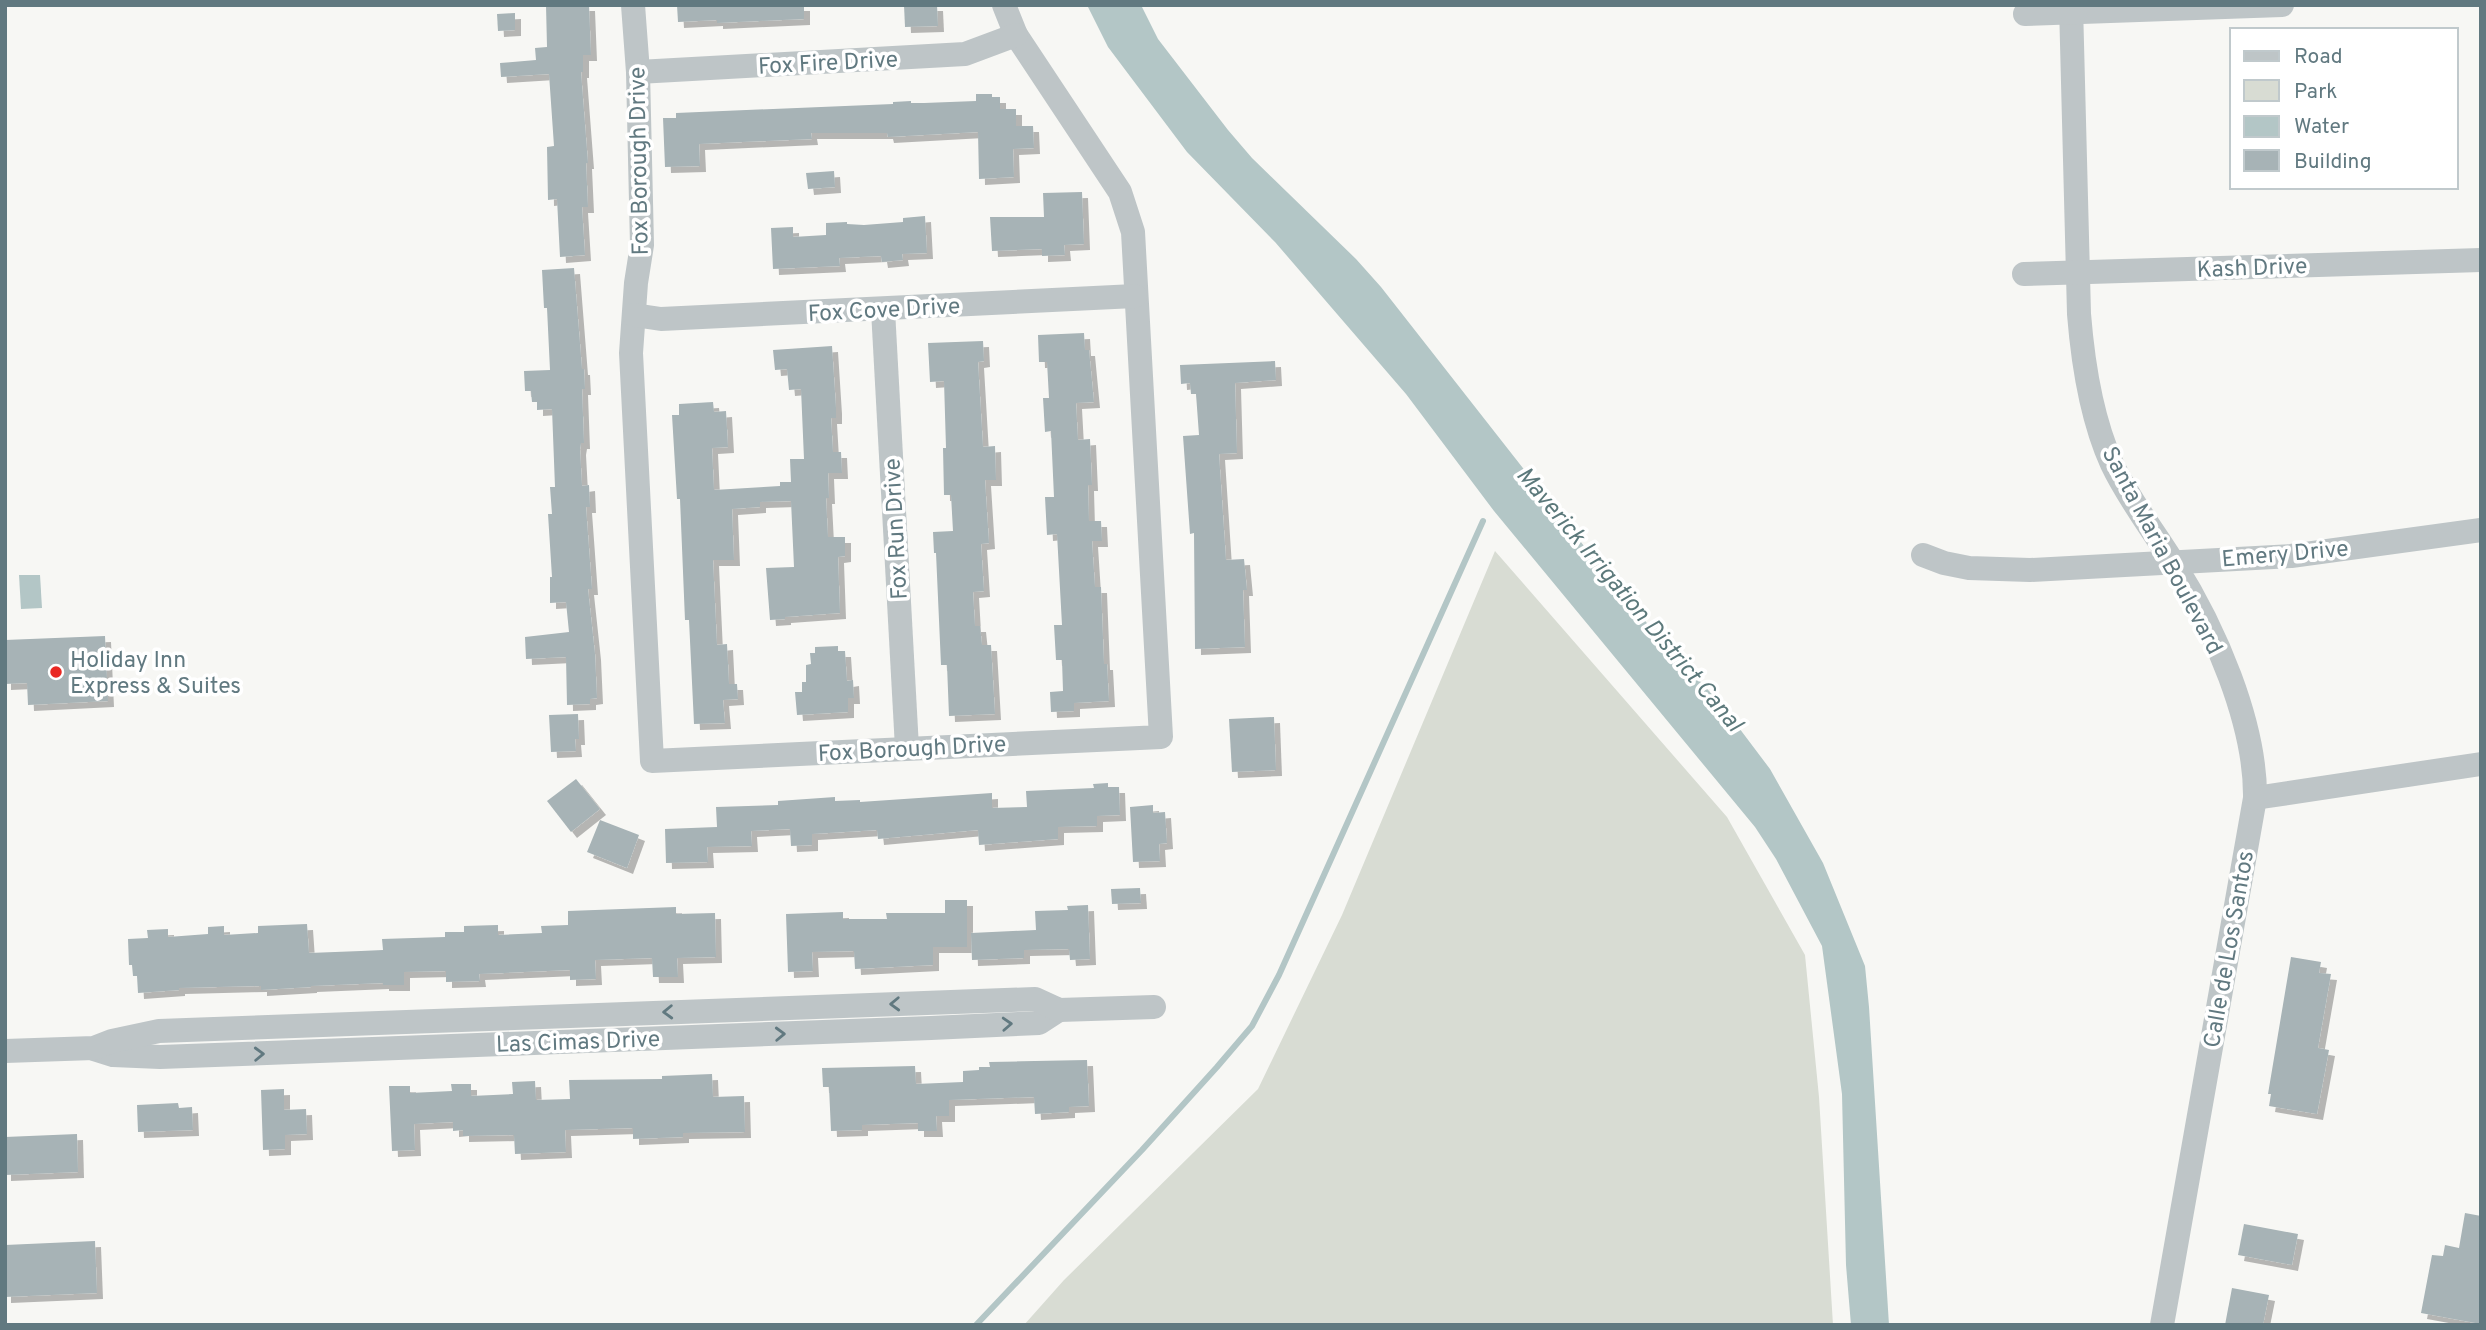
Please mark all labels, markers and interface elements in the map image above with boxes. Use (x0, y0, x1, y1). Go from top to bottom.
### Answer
legend (2230, 28, 2458, 189)
text: Road (2294, 44, 2343, 71)
street label: Fox Fire Drive (757, 46, 899, 83)
street label: Fox Borough Drive (624, 66, 657, 255)
text: Park (2294, 79, 2337, 106)
text: Water (2294, 114, 2349, 141)
text: Building (2294, 149, 2372, 176)
street label: Kash Drive (2196, 253, 2308, 286)
street label: Fox Cove Drive (807, 293, 961, 330)
street label: Santa Maria Boulevard (2094, 442, 2228, 660)
street label: Fox Run Drive (879, 457, 916, 600)
water label: Maverick Irrigation District Canal (1509, 462, 1749, 740)
street label: Emery Drive (2221, 535, 2350, 575)
place label: Holiday Inn Express & Suites (70, 647, 241, 702)
marker: Holiday Inn Express & Suites (48, 664, 64, 680)
street label: Fox Borough Drive (817, 731, 1007, 770)
street label: Calle de Los Santos (2199, 849, 2262, 1050)
one-way arrow (890, 996, 901, 1011)
one-way arrow (662, 1005, 673, 1020)
one-way arrow (1002, 1017, 1013, 1032)
street label: Las Cimas Drive (496, 1026, 661, 1061)
one-way arrow (775, 1026, 786, 1041)
one-way arrow (253, 1046, 264, 1061)

